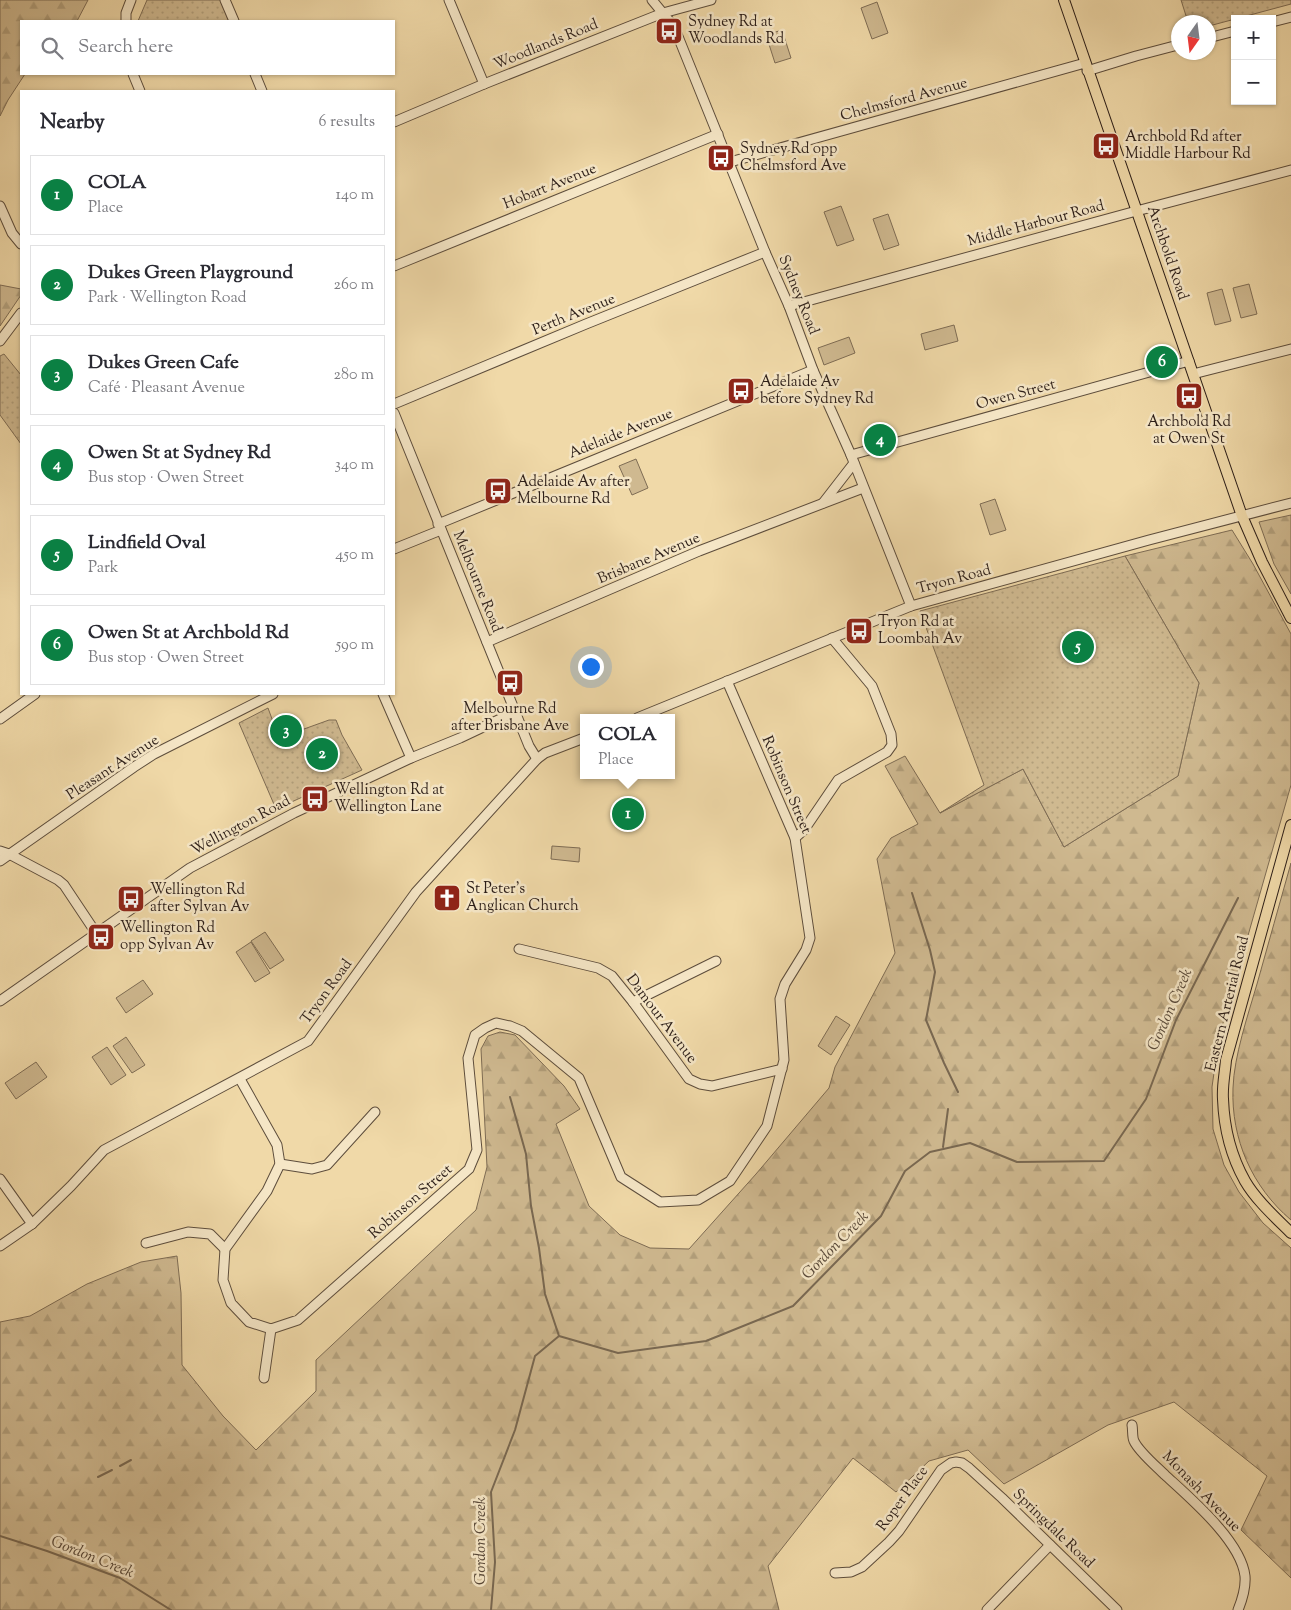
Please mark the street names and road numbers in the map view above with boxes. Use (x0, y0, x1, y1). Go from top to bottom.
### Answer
street label: Woodlands Road (491, 14, 602, 76)
street label: Chelmsford Avenue (838, 73, 970, 127)
street label: Hobart Avenue (500, 159, 600, 215)
street label: Middle Harbour Road (965, 196, 1107, 252)
street label: Archbold Road (1141, 203, 1193, 304)
street label: Sydney Road (772, 252, 824, 339)
street label: Perth Avenue (529, 289, 619, 341)
street label: Owen Street (974, 374, 1058, 416)
street label: Adelaide Avenue (566, 404, 676, 464)
street label: Melbourne Road (447, 528, 507, 637)
street label: Brisbane Avenue (595, 528, 703, 590)
street label: Tryon Road (915, 560, 994, 600)
street label: Pleasant Avenue (63, 730, 163, 806)
street label: Robinson Street (756, 733, 816, 837)
street label: Wellington Road (188, 791, 295, 861)
street label: Eastern Arterial Road (1201, 933, 1255, 1074)
street label: Tryon Road (296, 955, 358, 1029)
street label: Damour Avenue (620, 970, 702, 1068)
street label: Robinson Street (365, 1160, 457, 1244)
street label: Monash Avenue (1157, 1447, 1245, 1537)
street label: Roper Place (872, 1462, 934, 1536)
street label: Springdale Road (1007, 1484, 1099, 1574)

